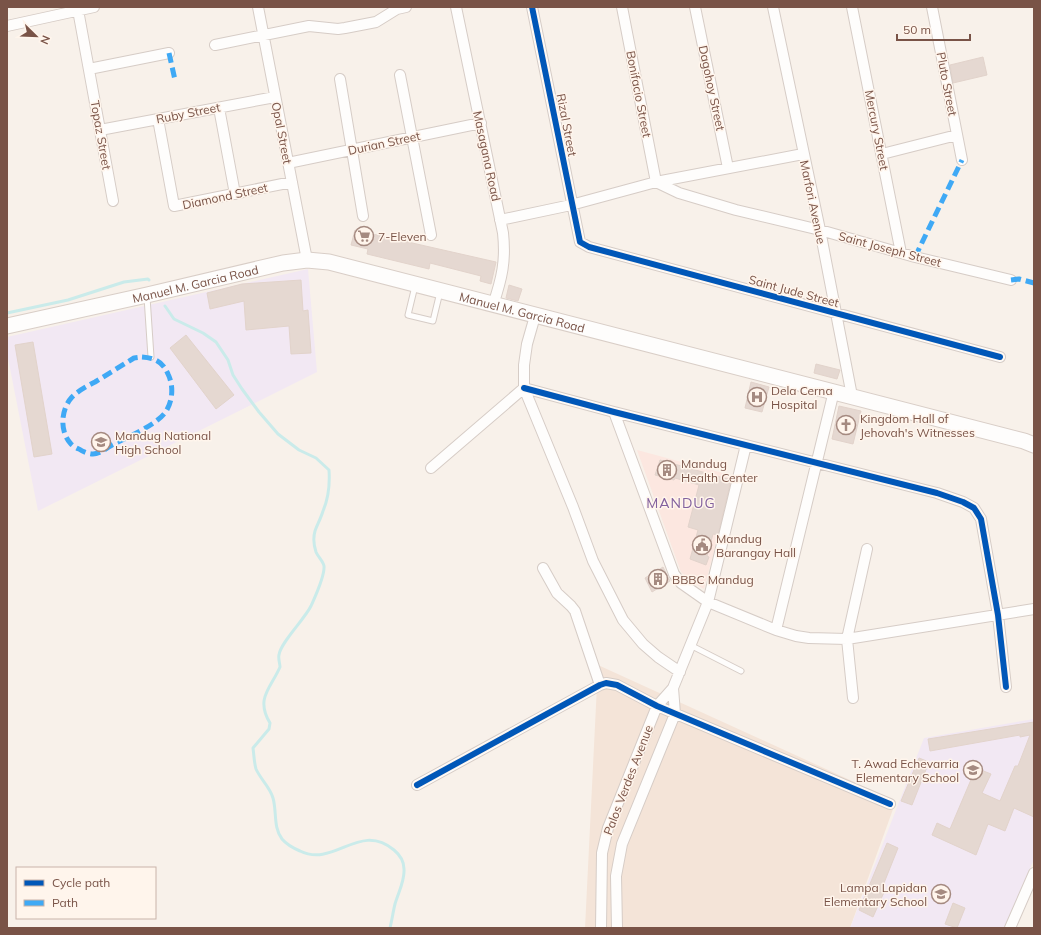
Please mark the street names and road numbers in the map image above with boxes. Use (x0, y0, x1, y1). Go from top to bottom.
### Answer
street label: Dagohoy Street (696, 44, 728, 132)
street label: Bonifacio Street (623, 49, 655, 139)
street label: Pluto Street (933, 51, 961, 117)
street label: Mercury Street (862, 89, 892, 171)
street label: Rizal Street (554, 92, 580, 158)
street label: Topaz Street (88, 99, 114, 171)
street label: Ruby Street (155, 99, 221, 127)
street label: Opal Street (269, 101, 295, 165)
street label: Masagana Road (470, 110, 504, 202)
street label: Durian Street (346, 128, 422, 158)
street label: Marfori Avenue (797, 159, 829, 245)
street label: Diamond Street (181, 180, 269, 212)
street label: Saint Joseph Street (837, 228, 943, 270)
street label: Manuel M. Garcia Road (131, 262, 260, 306)
street label: Saint Jude Street (747, 272, 841, 310)
street label: Manuel M. Garcia Road (458, 288, 587, 335)
street label: Palos Verdes Avenue (600, 723, 656, 837)

